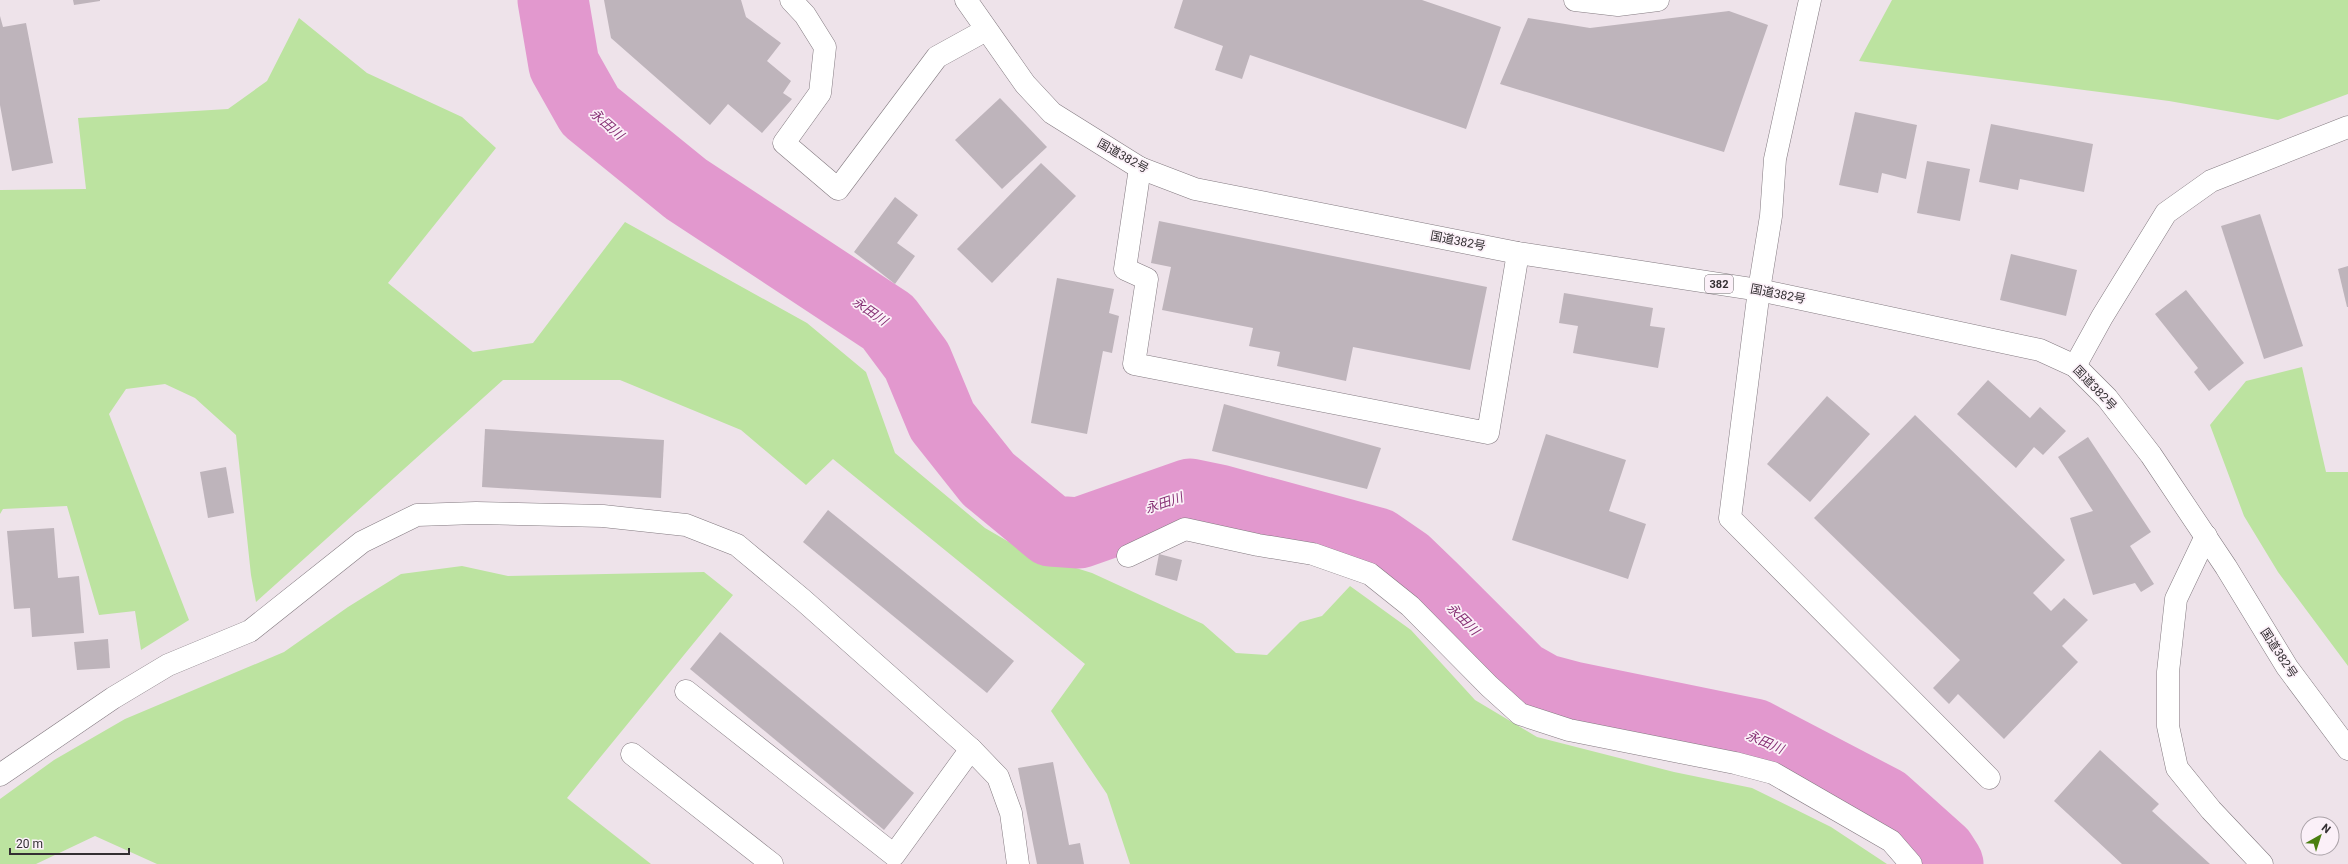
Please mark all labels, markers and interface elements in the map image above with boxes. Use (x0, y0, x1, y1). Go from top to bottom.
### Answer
water label: 永田川 (587, 106, 628, 144)
street label: 国道382号 (1095, 136, 1151, 176)
street label: 国道382号 (1429, 229, 1487, 253)
road number: 382 (1705, 275, 1733, 293)
street label: 国道382号 (1749, 282, 1807, 306)
water label: 永田川 (850, 294, 892, 329)
street label: 国道382号 (2070, 363, 2120, 413)
water label: 永田川 (1143, 489, 1187, 516)
water label: 永田川 (1444, 600, 1484, 640)
street label: 国道382号 (2258, 626, 2300, 680)
water label: 永田川 (1744, 727, 1788, 757)
north arrow (2300, 816, 2340, 856)
text: N (2319, 821, 2333, 836)
scale bar (10, 830, 129, 856)
text: 20 m (16, 837, 43, 851)

